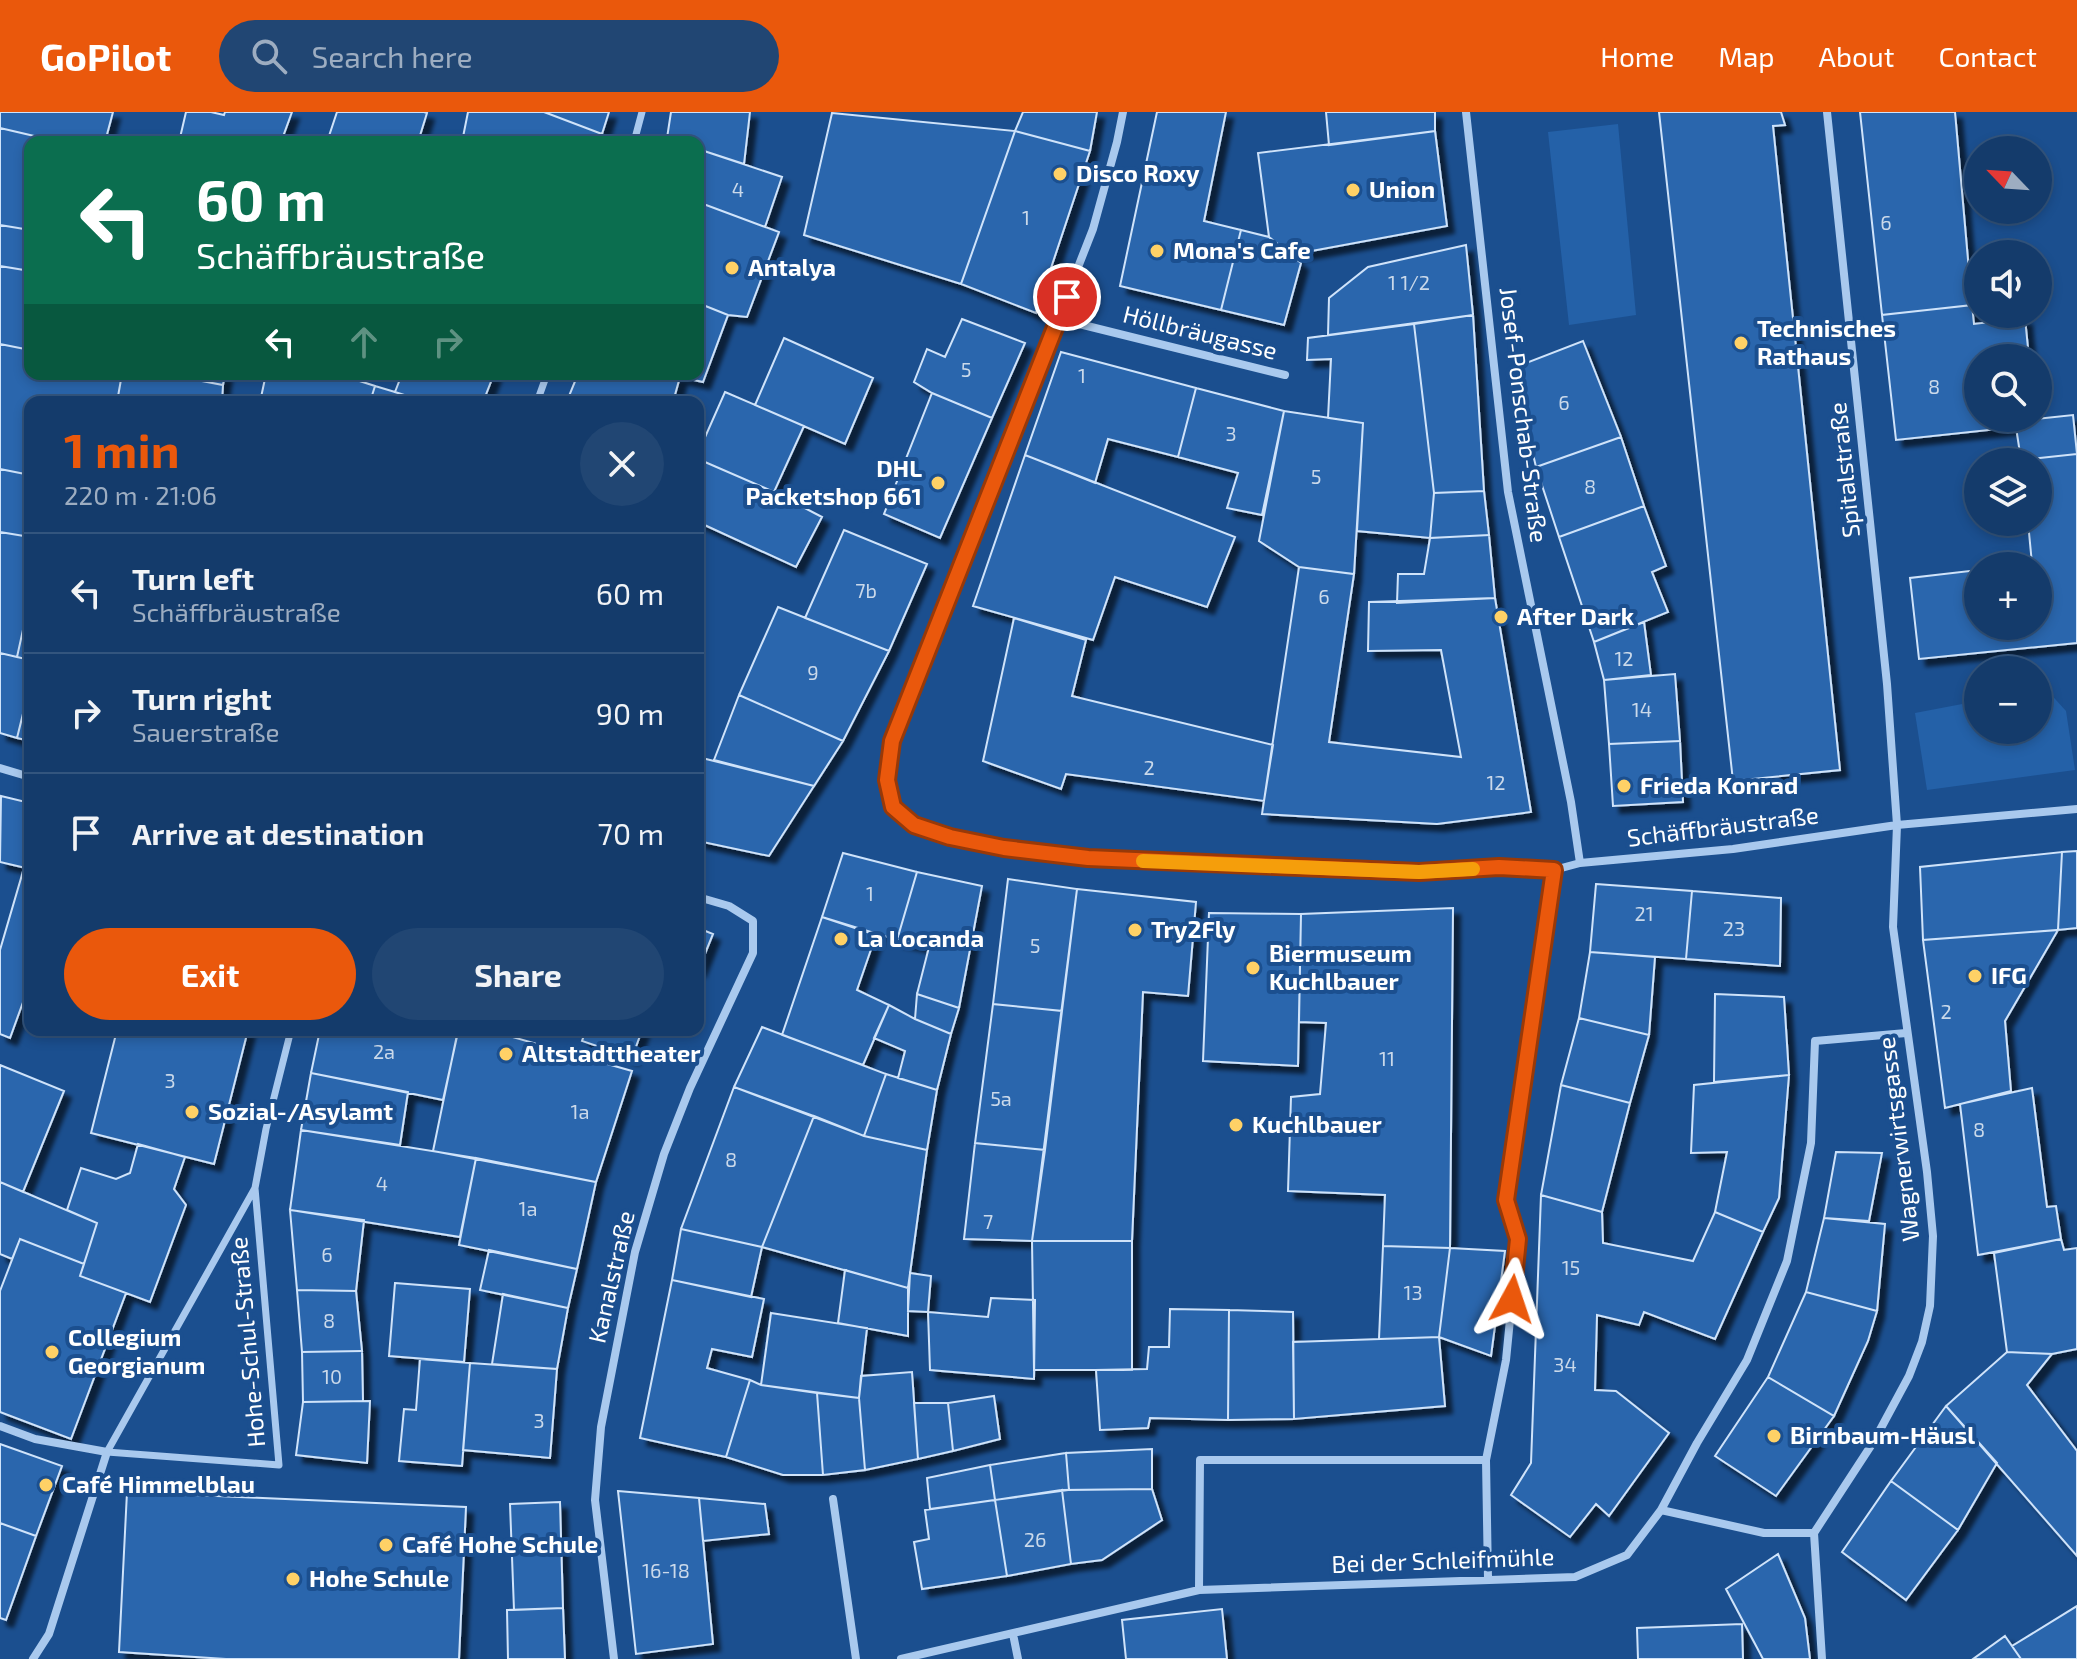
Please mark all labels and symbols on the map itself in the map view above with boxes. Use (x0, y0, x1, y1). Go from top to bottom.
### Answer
north arrow (1964, 136, 2052, 224)
place label: Disco Roxy (1076, 158, 1200, 187)
marker: Disco Roxy (1051, 165, 1069, 183)
place label: Union (1369, 174, 1435, 203)
house number: 4 (732, 177, 744, 201)
marker: Union (1344, 181, 1362, 199)
house number: 1 (1022, 205, 1030, 229)
house number: 6 (1880, 210, 1892, 234)
place label: Mona's Cafe (1173, 235, 1311, 264)
marker: Mona's Cafe (1148, 242, 1166, 260)
place label: Antalya (748, 252, 836, 281)
marker: Antalya (723, 259, 741, 277)
pin (1033, 263, 1101, 331)
house number: 1 1/2 (1388, 270, 1430, 294)
street label: Josef-Ponschab-Straße (1494, 285, 1555, 544)
street label: Höllbräugasse (1120, 298, 1280, 365)
place label: Technisches Rathaus (1757, 313, 1896, 370)
marker: Technisches Rathaus (1732, 334, 1750, 352)
house number: 5 (961, 357, 971, 381)
house number: 1 (1078, 363, 1086, 387)
house number: 8 (1928, 374, 1940, 398)
house number: 6 (1558, 390, 1570, 414)
street label: Spitalstraße (1822, 401, 1865, 539)
house number: 3 (1225, 421, 1237, 445)
place label: DHL Packetshop 661 (745, 453, 922, 510)
house number: 5 (1311, 464, 1321, 488)
marker: DHL Packetshop 661 (929, 474, 947, 492)
house number: 8 (1584, 474, 1596, 498)
house number: 7b (855, 578, 877, 602)
house number: 6 (1318, 584, 1330, 608)
place label: After Dark (1517, 601, 1635, 630)
marker: After Dark (1492, 608, 1510, 626)
house number: 12 (1614, 646, 1634, 670)
house number: 9 (807, 660, 819, 684)
house number: 14 (1632, 697, 1652, 721)
house number: 2 (1143, 755, 1155, 779)
house number: 12 (1486, 770, 1506, 794)
place label: Frieda Konrad (1640, 770, 1798, 799)
marker: Frieda Konrad (1615, 777, 1633, 795)
street label: Schäffbräustraße (1625, 799, 1820, 852)
house number: 1 (866, 881, 874, 905)
house number: 21 (1634, 901, 1654, 925)
place label: Try2Fly (1151, 914, 1236, 943)
house number: 23 (1723, 916, 1745, 940)
marker: Try2Fly (1126, 921, 1144, 939)
place label: La Locanda (857, 923, 984, 952)
marker: La Locanda (832, 930, 850, 948)
house number: 5 (1030, 933, 1040, 957)
place label: Biermuseum Kuchlbauer (1269, 938, 1412, 995)
marker: Biermuseum Kuchlbauer (1244, 959, 1262, 977)
place label: IFG (1991, 960, 2027, 989)
marker: IFG (1966, 967, 1984, 985)
house number: 2 (1940, 999, 1952, 1023)
street label: Wagnerwirtsgasse (1871, 1035, 1924, 1243)
place label: Altstadttheater (522, 1038, 701, 1067)
house number: 2a (373, 1039, 395, 1063)
marker: Altstadttheater (497, 1045, 515, 1063)
house number: 11 (1379, 1046, 1395, 1070)
house number: 3 (164, 1068, 176, 1092)
house number: 5a (990, 1086, 1012, 1110)
place label: Sozial-/Asylamt (208, 1096, 393, 1125)
house number: 1a (571, 1099, 589, 1123)
marker: Sozial-/Asylamt (183, 1103, 201, 1121)
place label: Kuchlbauer (1252, 1109, 1383, 1138)
marker: Kuchlbauer (1227, 1116, 1245, 1134)
house number: 8 (1973, 1117, 1985, 1141)
house number: 8 (725, 1147, 737, 1171)
house number: 4 (376, 1171, 388, 1195)
house number: 1a (519, 1196, 537, 1220)
street label: Kanalstraße (581, 1208, 640, 1346)
house number: 7 (983, 1209, 993, 1233)
street label: Hohe-Schul-Straße (223, 1236, 270, 1449)
house number: 6 (321, 1242, 333, 1266)
house number: 15 (1562, 1255, 1580, 1279)
position arrow (1470, 1257, 1554, 1341)
house number: 13 (1403, 1280, 1423, 1304)
house number: 8 (323, 1308, 335, 1332)
place label: Collegium Georgianum (68, 1322, 206, 1379)
marker: Collegium Georgianum (43, 1343, 61, 1361)
house number: 34 (1553, 1352, 1577, 1376)
house number: 10 (322, 1364, 342, 1388)
house number: 3 (533, 1408, 545, 1432)
place label: Birnbaum-Häusl (1790, 1420, 1975, 1449)
marker: Birnbaum-Häusl (1765, 1427, 1783, 1445)
place label: Café Himmelblau (62, 1469, 255, 1498)
marker: Café Himmelblau (37, 1476, 55, 1494)
house number: 26 (1024, 1527, 1046, 1551)
place label: Café Hohe Schule (402, 1529, 598, 1558)
marker: Café Hohe Schule (377, 1536, 395, 1554)
street label: Bei der Schleifmühle (1331, 1541, 1555, 1578)
house number: 16-18 (642, 1558, 690, 1582)
place label: Hohe Schule (309, 1563, 449, 1592)
marker: Hohe Schule (284, 1570, 302, 1588)

